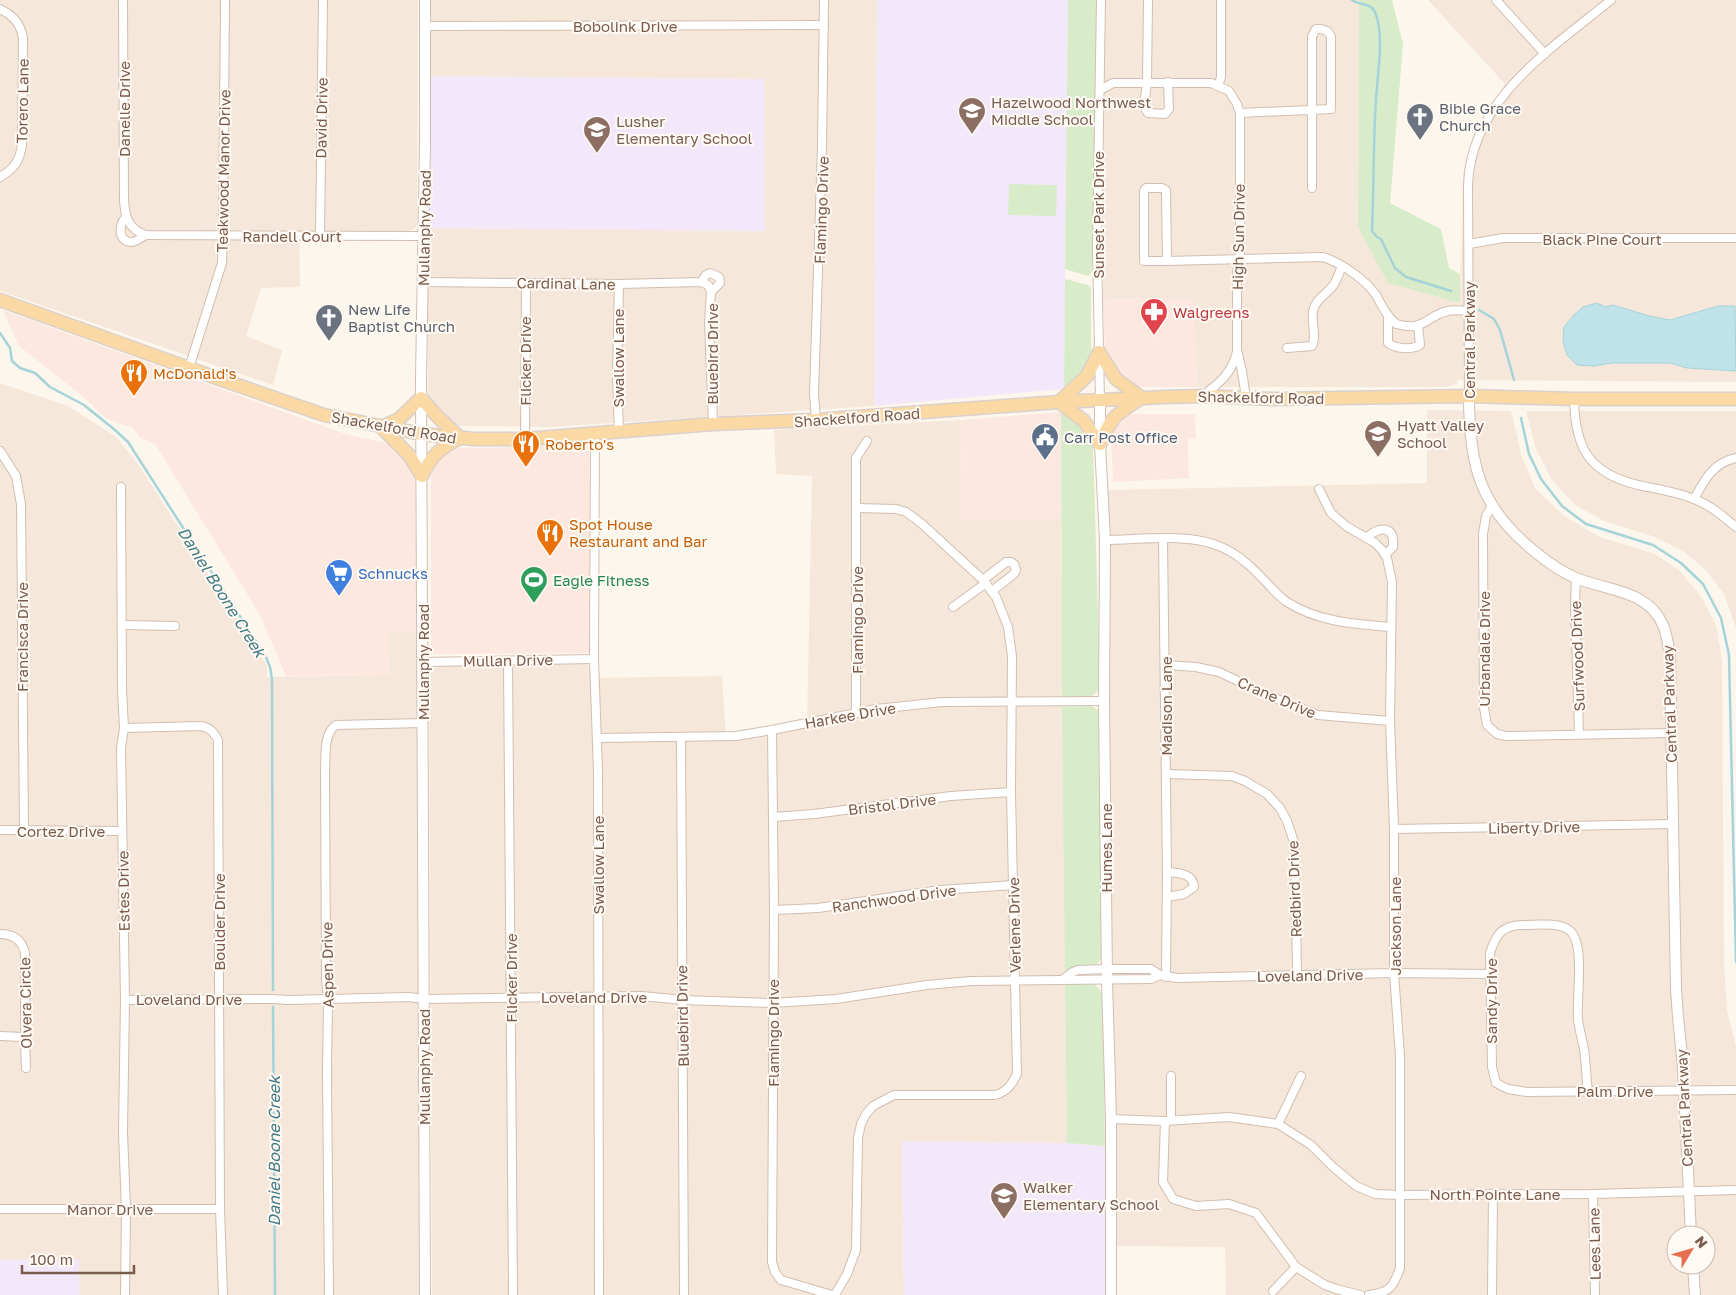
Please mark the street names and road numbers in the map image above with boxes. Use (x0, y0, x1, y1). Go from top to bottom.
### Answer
street label: Bobolink Drive (573, 17, 678, 35)
street label: Torero Lane (12, 58, 32, 144)
street label: Danelle Drive (115, 61, 133, 157)
street label: David Drive (311, 77, 331, 159)
street label: Teakwood Manor Drive (213, 89, 233, 253)
street label: Sunset Park Drive (1089, 151, 1107, 279)
street label: Flamingo Drive (810, 155, 832, 264)
street label: Mullanphy Road (414, 170, 434, 286)
street label: High Sun Drive (1228, 183, 1248, 290)
street label: Randell Court (242, 227, 342, 245)
street label: Black Pine Court (1542, 230, 1662, 248)
street label: Cardinal Lane (516, 273, 616, 293)
street label: Central Parkway (1460, 281, 1478, 399)
street label: Bluebird Drive (703, 303, 721, 405)
street label: Swallow Lane (609, 308, 627, 408)
street label: Flicker Drive (516, 316, 534, 406)
street label: Shackelford Road (1198, 387, 1324, 407)
street label: Shackelford Road (793, 404, 921, 430)
street label: Shackelford Road (330, 407, 458, 447)
street label: Flamingo Drive (848, 566, 866, 674)
street label: Francisca Drive (13, 582, 31, 692)
street label: Urbandale Drive (1475, 591, 1493, 707)
street label: Surfwood Drive (1566, 600, 1588, 712)
street label: Mullanphy Road (414, 604, 432, 720)
street label: Central Parkway (1658, 644, 1680, 763)
street label: Mullan Drive (463, 650, 554, 670)
street label: Madison Lane (1157, 656, 1175, 756)
street label: Crane Drive (1235, 672, 1319, 722)
street label: Harkee Drive (803, 698, 897, 732)
street label: Bristol Drive (847, 790, 937, 818)
street label: Humes Lane (1097, 803, 1115, 893)
street label: Swallow Lane (589, 815, 607, 915)
street label: Liberty Drive (1488, 817, 1581, 837)
street label: Cortez Drive (17, 822, 106, 840)
street label: Redbird Drive (1283, 840, 1305, 938)
street label: Estes Drive (113, 850, 133, 931)
street label: Boulder Drive (210, 873, 228, 971)
street label: Jackson Lane (1386, 876, 1404, 975)
street label: Verlene Drive (1004, 877, 1024, 973)
street label: Ranchwood Drive (831, 880, 958, 916)
street label: Aspen Drive (317, 922, 337, 1008)
street label: Flicker Drive (502, 933, 520, 1023)
street label: Olvera Circle (15, 957, 35, 1049)
street label: Sandy Drive (1482, 958, 1500, 1044)
street label: Bluebird Drive (672, 965, 692, 1067)
street label: Loveland Drive (1257, 965, 1364, 985)
street label: Flamingo Drive (764, 979, 782, 1087)
street label: Loveland Drive (541, 988, 648, 1006)
street label: Loveland Drive (136, 990, 243, 1008)
street label: Mullanphy Road (415, 1009, 433, 1125)
street label: Central Parkway (1672, 1048, 1696, 1167)
street label: Palm Drive (1576, 1082, 1654, 1100)
street label: North Pointe Lane (1430, 1185, 1561, 1203)
street label: Manor Drive (67, 1200, 153, 1218)
street label: Lees Lane (1584, 1207, 1604, 1280)

